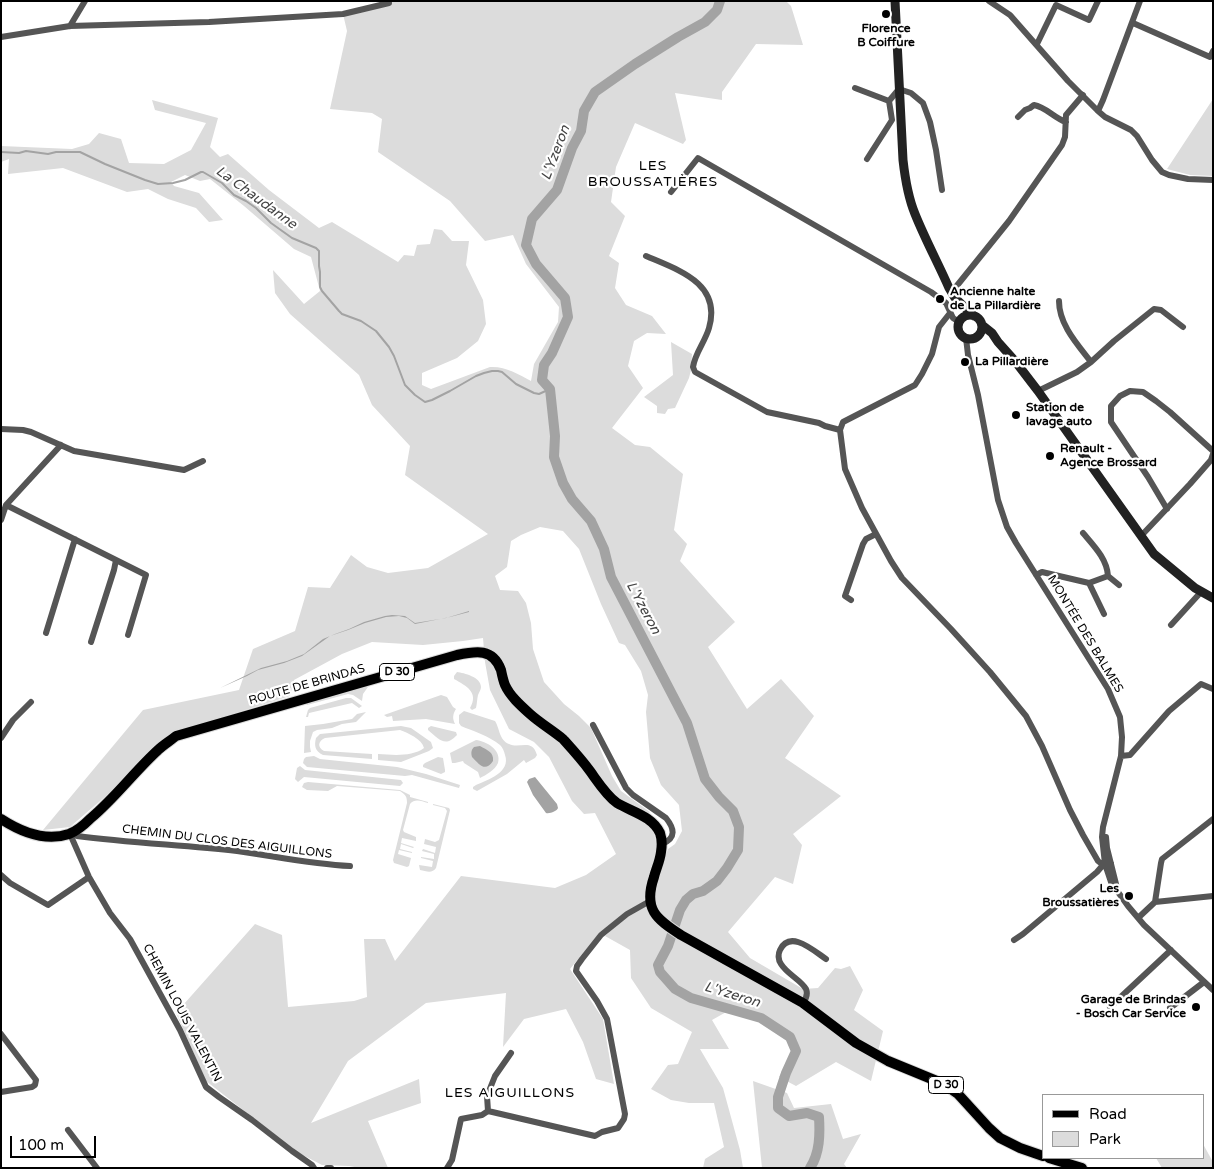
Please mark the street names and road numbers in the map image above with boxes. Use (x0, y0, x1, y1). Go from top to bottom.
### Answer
street label: MONTÉE DES BALMES (1044, 573, 1126, 695)
street label: ROUTE DE BRINDAS (247, 661, 367, 709)
road number: D 30 (380, 664, 414, 680)
street label: CHEMIN DU CLOS DES AIGUILLONS (121, 822, 333, 862)
street label: CHEMIN LOUIS VALENTIN (140, 942, 224, 1084)
road number: D 30 (928, 1076, 964, 1094)

